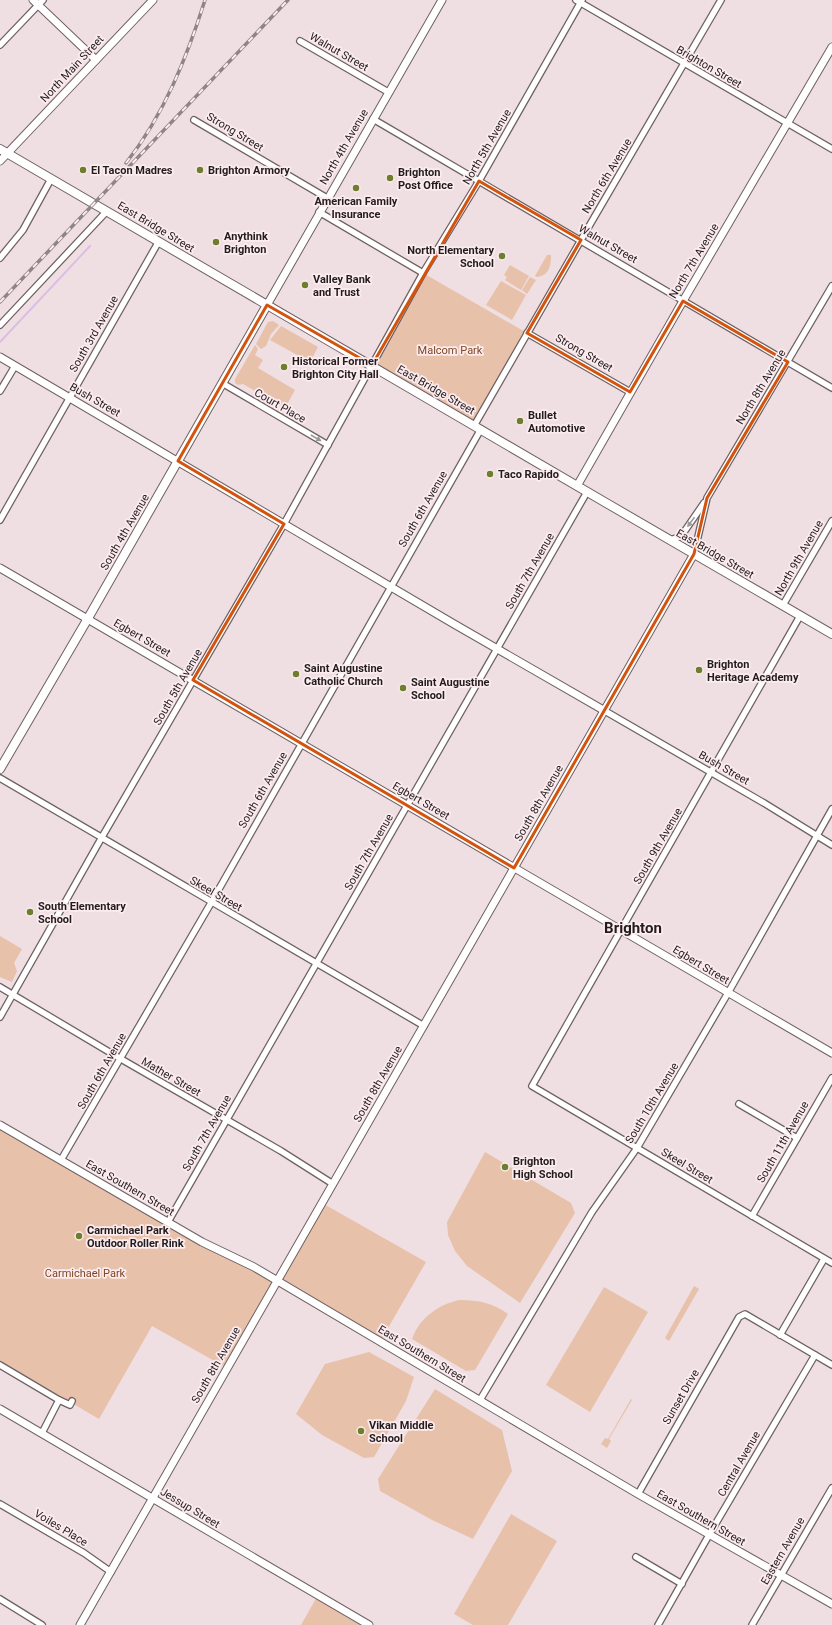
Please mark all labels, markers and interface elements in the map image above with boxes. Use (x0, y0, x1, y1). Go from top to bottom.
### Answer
street label: Walnut Street (307, 30, 371, 74)
street label: North Main Street (38, 33, 107, 105)
street label: Brighton Street (674, 43, 744, 91)
street label: North 4th Avenue (317, 107, 371, 187)
street label: North 5th Avenue (460, 107, 514, 187)
street label: Strong Street (204, 110, 266, 154)
street label: North 6th Avenue (580, 136, 635, 216)
place label: El Tacon Madres (91, 164, 173, 177)
place label: Brighton Armory (208, 164, 290, 177)
marker: El Tacon Madres (78, 165, 88, 175)
marker: Brighton Armory (195, 165, 205, 175)
place label: Brighton Post Office (398, 166, 453, 192)
marker: Brighton Post Office (385, 173, 395, 183)
marker: American Family Insurance (351, 183, 361, 193)
place label: American Family Insurance (315, 195, 398, 221)
street label: East Bridge Street (115, 199, 197, 255)
street label: North 7th Avenue (667, 221, 722, 301)
street label: Walnut Street (576, 222, 640, 266)
place label: Anythink Brighton (224, 230, 268, 256)
marker: Anythink Brighton (211, 237, 221, 247)
place label: North Elementary School (407, 244, 494, 270)
marker: North Elementary School (497, 251, 507, 261)
place label: Valley Bank and Trust (313, 273, 371, 299)
marker: Valley Bank and Trust (300, 280, 310, 290)
street label: South 3rd Avenue (67, 293, 121, 374)
street label: Strong Street (553, 331, 615, 375)
park label: Malcom Park (418, 344, 483, 357)
street label: North 8th Avenue (734, 347, 789, 427)
place label: Historical Former Brighton City Hall (292, 355, 379, 381)
marker: Historical Former Brighton City Hall (279, 362, 289, 372)
street label: East Bridge Street (395, 363, 477, 418)
street label: Bush Street (67, 380, 123, 420)
street label: Court Place (252, 386, 308, 426)
place label: Bullet Automotive (528, 409, 585, 435)
marker: Bullet Automotive (515, 416, 525, 426)
one-way arrow (310, 435, 322, 442)
street label: South 6th Avenue (396, 468, 450, 549)
place label: Taco Rapido (498, 468, 559, 481)
marker: Taco Rapido (485, 469, 495, 479)
street label: South 4th Avenue (98, 491, 152, 572)
one-way arrow (687, 516, 695, 527)
street label: North 9th Avenue (772, 518, 826, 598)
street label: East Bridge Street (674, 527, 756, 582)
street label: South 7th Avenue (503, 530, 557, 611)
street label: Egbert Street (111, 616, 173, 660)
street label: South 5th Avenue (151, 646, 205, 727)
place label: Brighton Heritage Academy (707, 658, 799, 684)
place label: Saint Augustine Catholic Church (304, 662, 383, 688)
marker: Brighton Heritage Academy (694, 665, 704, 675)
marker: Saint Augustine Catholic Church (291, 669, 301, 679)
place label: Saint Augustine School (411, 676, 490, 702)
marker: Saint Augustine School (398, 683, 408, 693)
street label: Bush Street (696, 748, 752, 788)
street label: South 6th Avenue (236, 749, 290, 830)
street label: South 8th Avenue (512, 762, 566, 843)
street label: Egbert Street (390, 779, 452, 823)
street label: South 9th Avenue (631, 805, 685, 886)
street label: South 7th Avenue (342, 811, 396, 892)
street label: Skeel Street (188, 874, 245, 914)
place label: South Elementary School (38, 900, 126, 926)
marker: South Elementary School (25, 907, 35, 917)
district label: Brighton (604, 919, 662, 937)
street label: Egbert Street (670, 943, 732, 987)
street label: South 6th Avenue (75, 1030, 129, 1111)
street label: South 8th Avenue (351, 1043, 405, 1124)
street label: Mather Street (139, 1055, 203, 1099)
street label: South 10th Avenue (623, 1060, 681, 1146)
street label: South 7th Avenue (180, 1092, 234, 1173)
street label: South 11th Avenue (754, 1099, 812, 1185)
street label: Skeel Street (659, 1145, 716, 1187)
place label: Brighton High School (513, 1155, 573, 1181)
street label: East Southern Street (83, 1157, 177, 1219)
marker: Brighton High School (500, 1162, 510, 1172)
place label: Carmichael Park Outdoor Roller Rink (87, 1224, 184, 1250)
marker: Carmichael Park Outdoor Roller Rink (74, 1231, 84, 1241)
park label: Carmichael Park (45, 1267, 126, 1280)
street label: East Southern Street (376, 1323, 469, 1386)
street label: South 8th Avenue (189, 1324, 243, 1405)
street label: Sunset Drive (660, 1367, 702, 1427)
place label: Vikan Middle School (369, 1419, 434, 1445)
marker: Vikan Middle School (356, 1426, 366, 1436)
street label: Central Avenue (715, 1429, 763, 1499)
street label: Jessup Street (158, 1485, 223, 1531)
street label: East Southern Street (654, 1487, 748, 1549)
street label: Voiles Place (32, 1507, 90, 1549)
street label: Eastern Avenue (758, 1515, 808, 1587)

